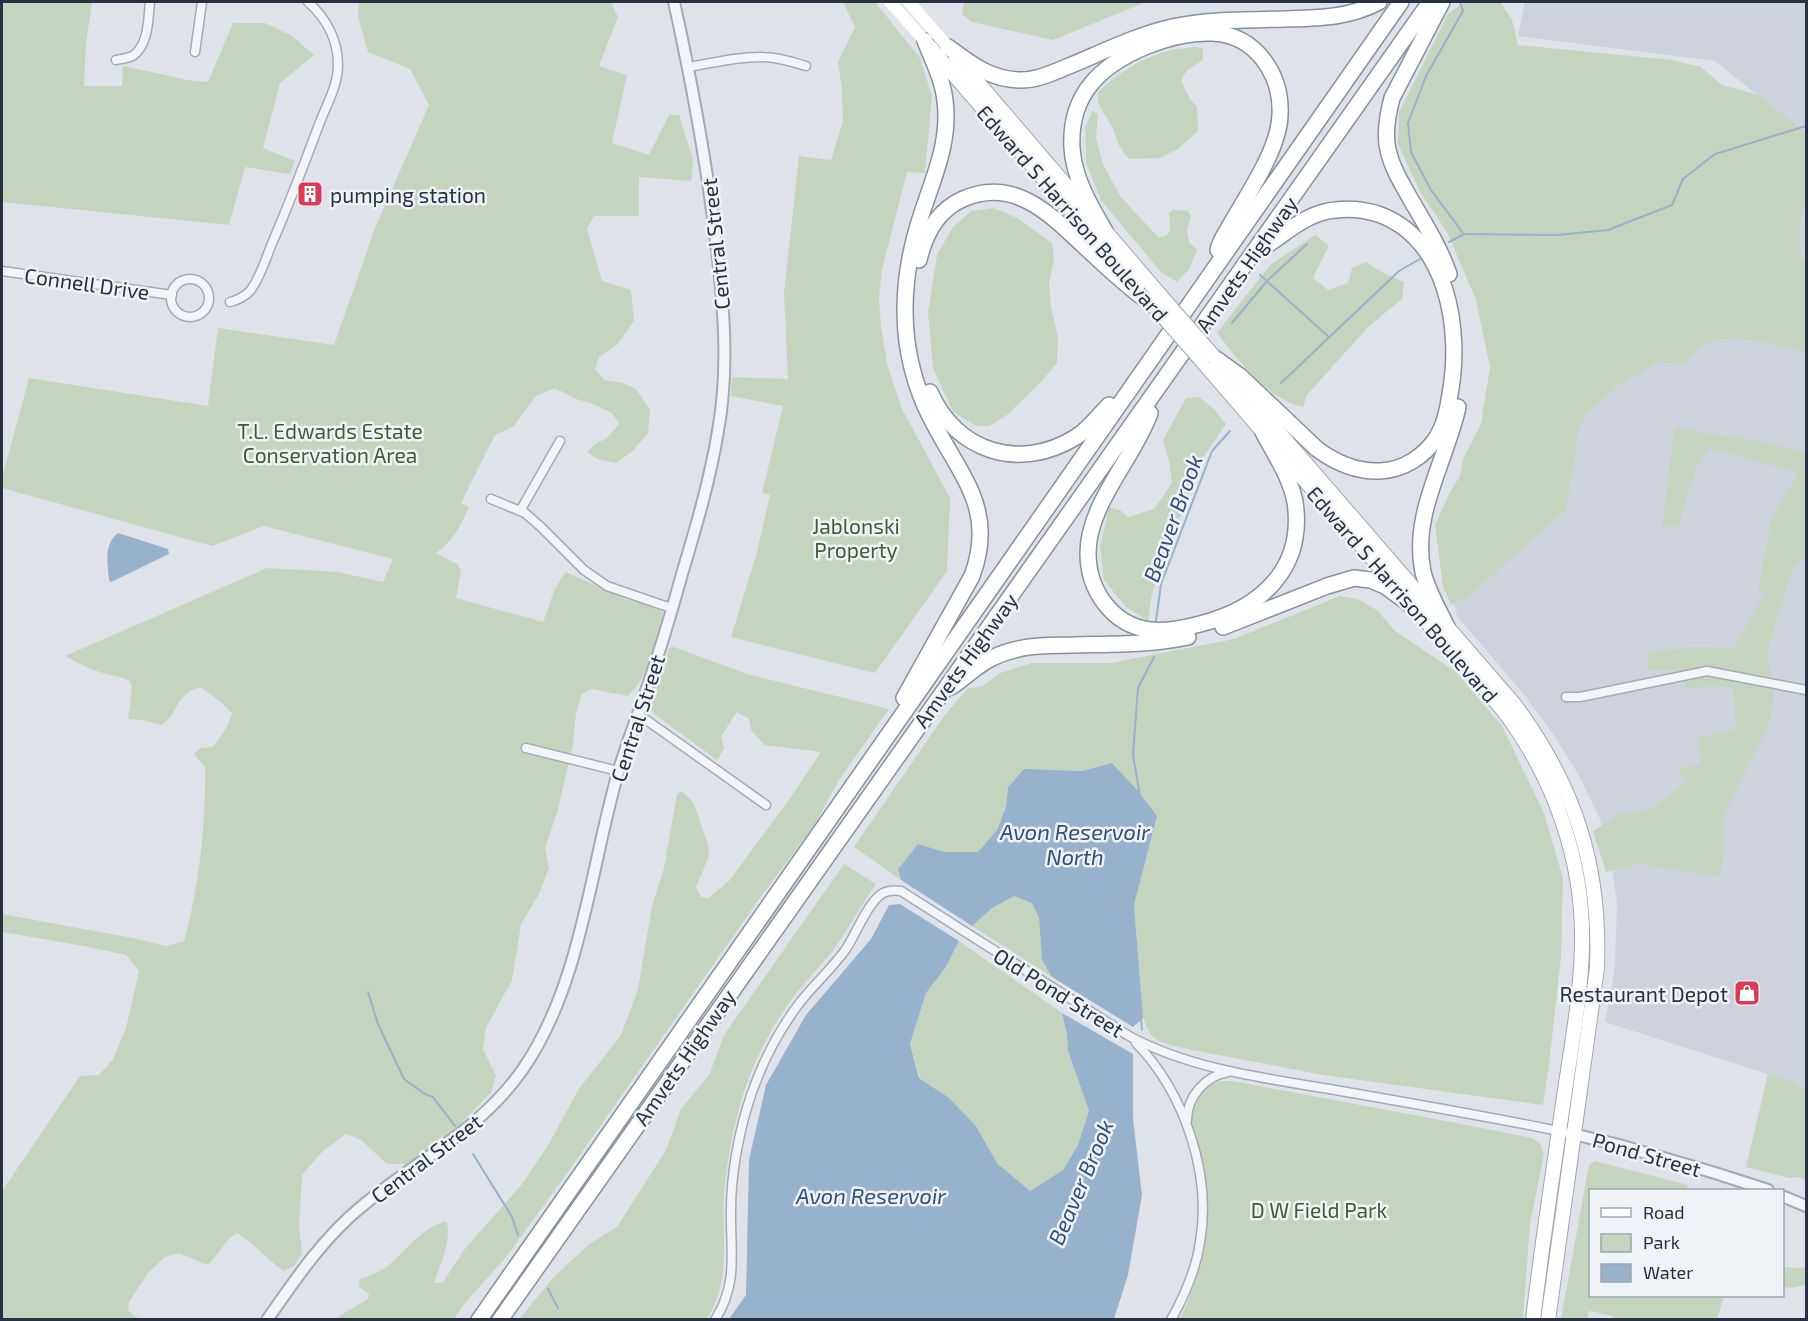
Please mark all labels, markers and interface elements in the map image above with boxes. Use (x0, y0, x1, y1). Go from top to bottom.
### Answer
street label: Edward S Harrison Boulevard (972, 100, 1174, 326)
street label: Central Street (696, 177, 734, 311)
building icon: pumping station (295, 179, 325, 209)
place label: pumping station (330, 182, 486, 207)
street label: Amvets Highway (1190, 191, 1302, 337)
street label: Connell Drive (23, 262, 151, 304)
park label: T.L. Edwards Estate Conservation Area (237, 418, 423, 467)
water label: Beaver Brook (1137, 451, 1207, 585)
street label: Edward S Harrison Boulevard (1302, 481, 1504, 707)
park label: Jablonski Property (812, 513, 900, 562)
street label: Amvets Highway (908, 588, 1022, 732)
street label: Central Street (605, 651, 669, 785)
water label: Avon Reservoir North (999, 818, 1151, 869)
street label: Old Pond Street (989, 942, 1129, 1042)
shop icon: Restaurant Depot (1732, 978, 1762, 1008)
place label: Restaurant Depot (1560, 981, 1728, 1006)
street label: Amvets Highway (628, 984, 740, 1130)
street label: Central Street (366, 1108, 486, 1208)
water label: Beaver Brook (1042, 1116, 1118, 1248)
street label: Pond Street (1590, 1127, 1704, 1181)
water label: Avon Reservoir (795, 1182, 947, 1208)
legend (1589, 1189, 1784, 1297)
park label: D W Field Park (1251, 1197, 1387, 1222)
text: Road (1643, 1201, 1684, 1223)
text: Park (1643, 1231, 1680, 1253)
text: Water (1643, 1261, 1693, 1283)

